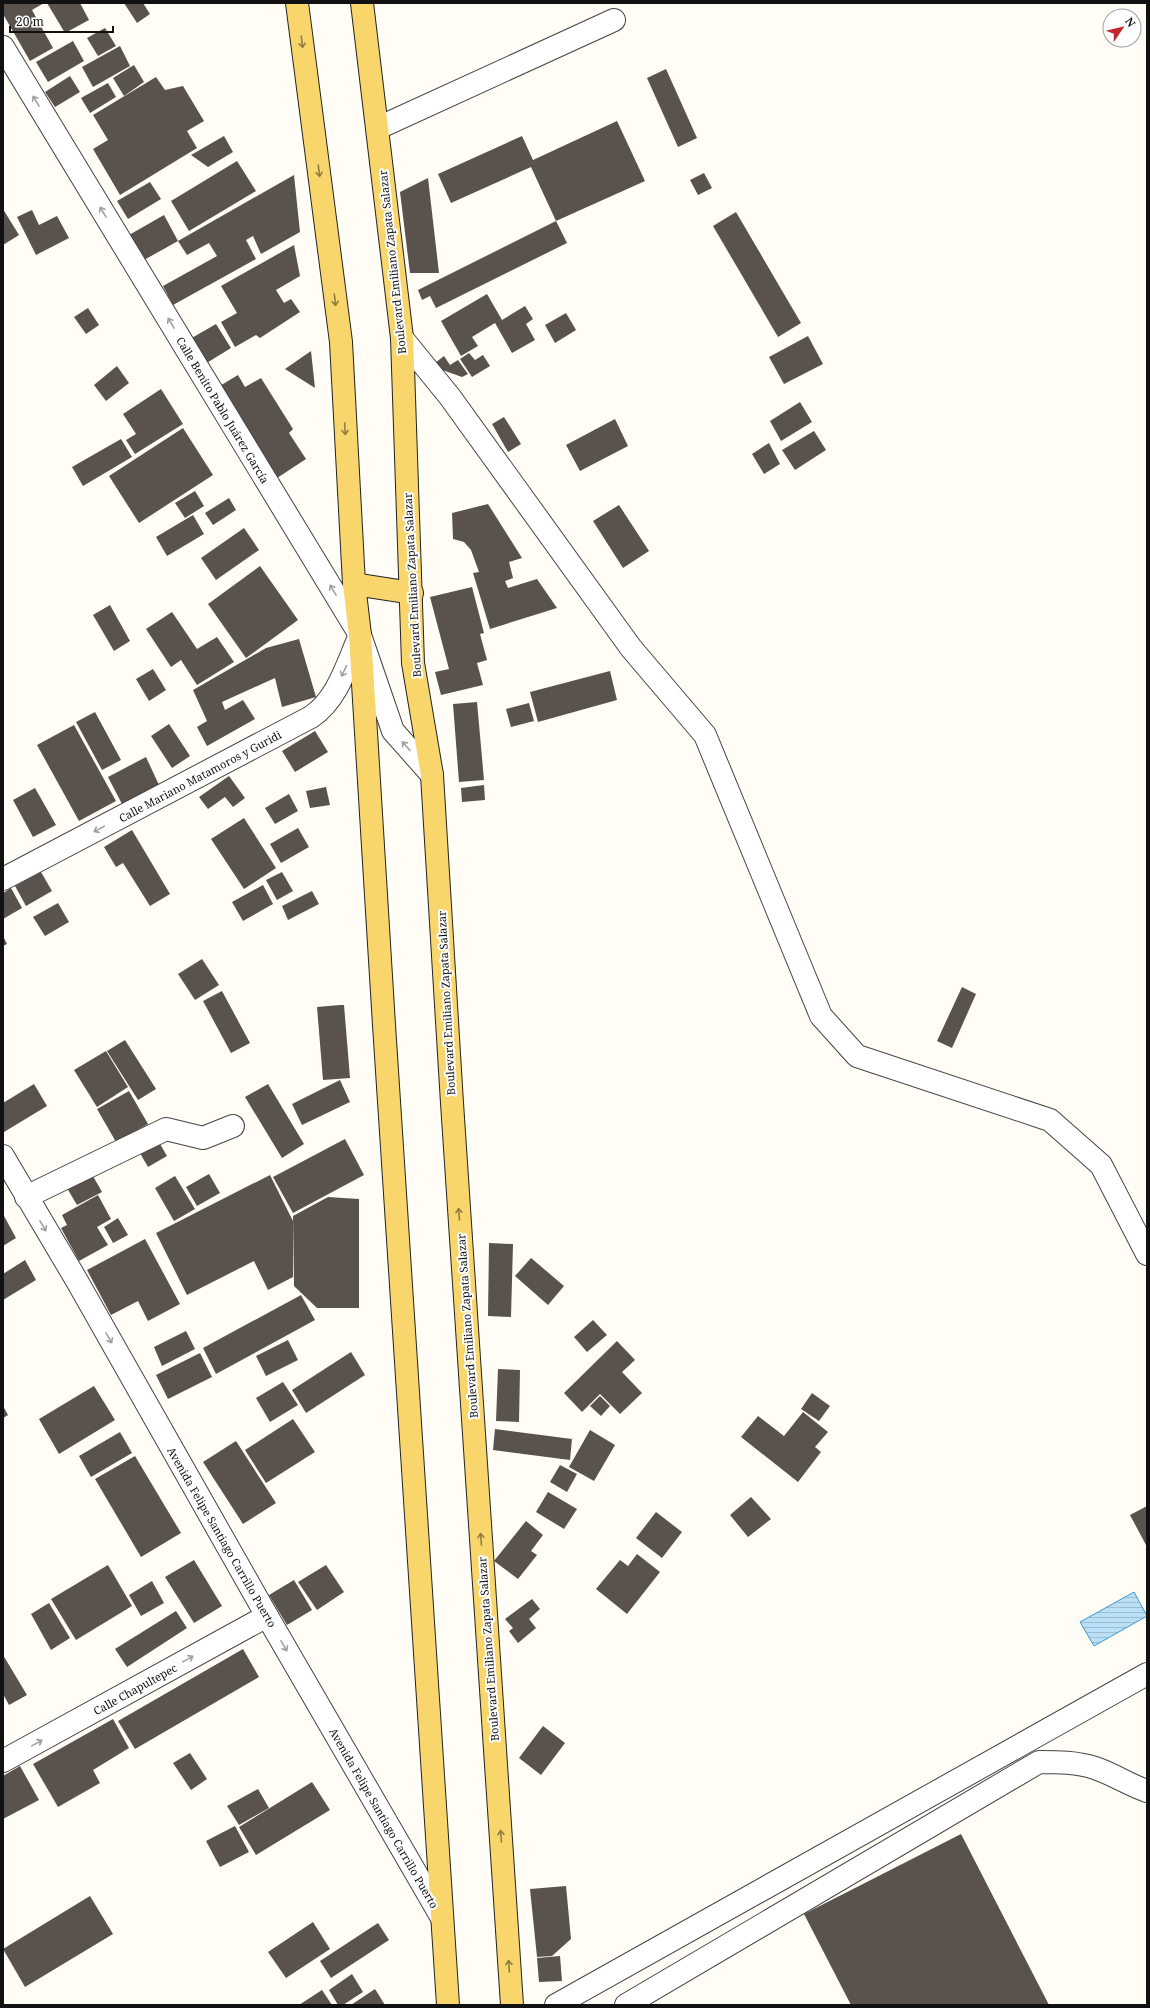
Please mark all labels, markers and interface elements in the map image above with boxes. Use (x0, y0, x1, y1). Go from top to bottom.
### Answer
scale bar (10, 8, 113, 34)
north arrow (1102, 8, 1142, 48)
text: 20 m (16, 13, 44, 30)
text: N (1122, 14, 1139, 30)
one-way arrow (298, 35, 306, 48)
one-way arrow (31, 95, 39, 107)
one-way arrow (315, 164, 323, 177)
street label: Boulevard Emiliano Zapata Salazar (375, 169, 409, 355)
one-way arrow (99, 206, 107, 218)
one-way arrow (331, 293, 339, 306)
one-way arrow (166, 317, 174, 329)
street label: Calle Benito Pablo Juárez García (173, 334, 273, 486)
one-way arrow (342, 422, 349, 435)
street label: Boulevard Emiliano Zapata Salazar (400, 492, 424, 678)
one-way arrow (328, 584, 336, 596)
one-way arrow (340, 665, 347, 677)
street label: Calle Mariano Matamoros y Guridi (116, 726, 284, 825)
one-way arrow (401, 741, 411, 751)
one-way arrow (93, 825, 105, 833)
street label: Boulevard Emiliano Zapata Salazar (434, 910, 458, 1096)
one-way arrow (456, 1208, 463, 1221)
one-way arrow (40, 1220, 48, 1232)
street label: Boulevard Emiliano Zapata Salazar (453, 1233, 481, 1419)
one-way arrow (106, 1332, 113, 1344)
street label: Avenida Felipe Santiago Carrillo Puerto (164, 1444, 280, 1630)
one-way arrow (477, 1533, 484, 1546)
street label: Boulevard Emiliano Zapata Salazar (474, 1556, 502, 1742)
one-way arrow (280, 1640, 288, 1651)
one-way arrow (182, 1655, 194, 1663)
street label: Calle Chapultepec (91, 1660, 179, 1718)
street label: Avenida Felipe Santiago Carrillo Puerto (326, 1725, 442, 1911)
one-way arrow (31, 1738, 43, 1746)
one-way arrow (497, 1830, 504, 1843)
one-way arrow (506, 1960, 513, 1973)

